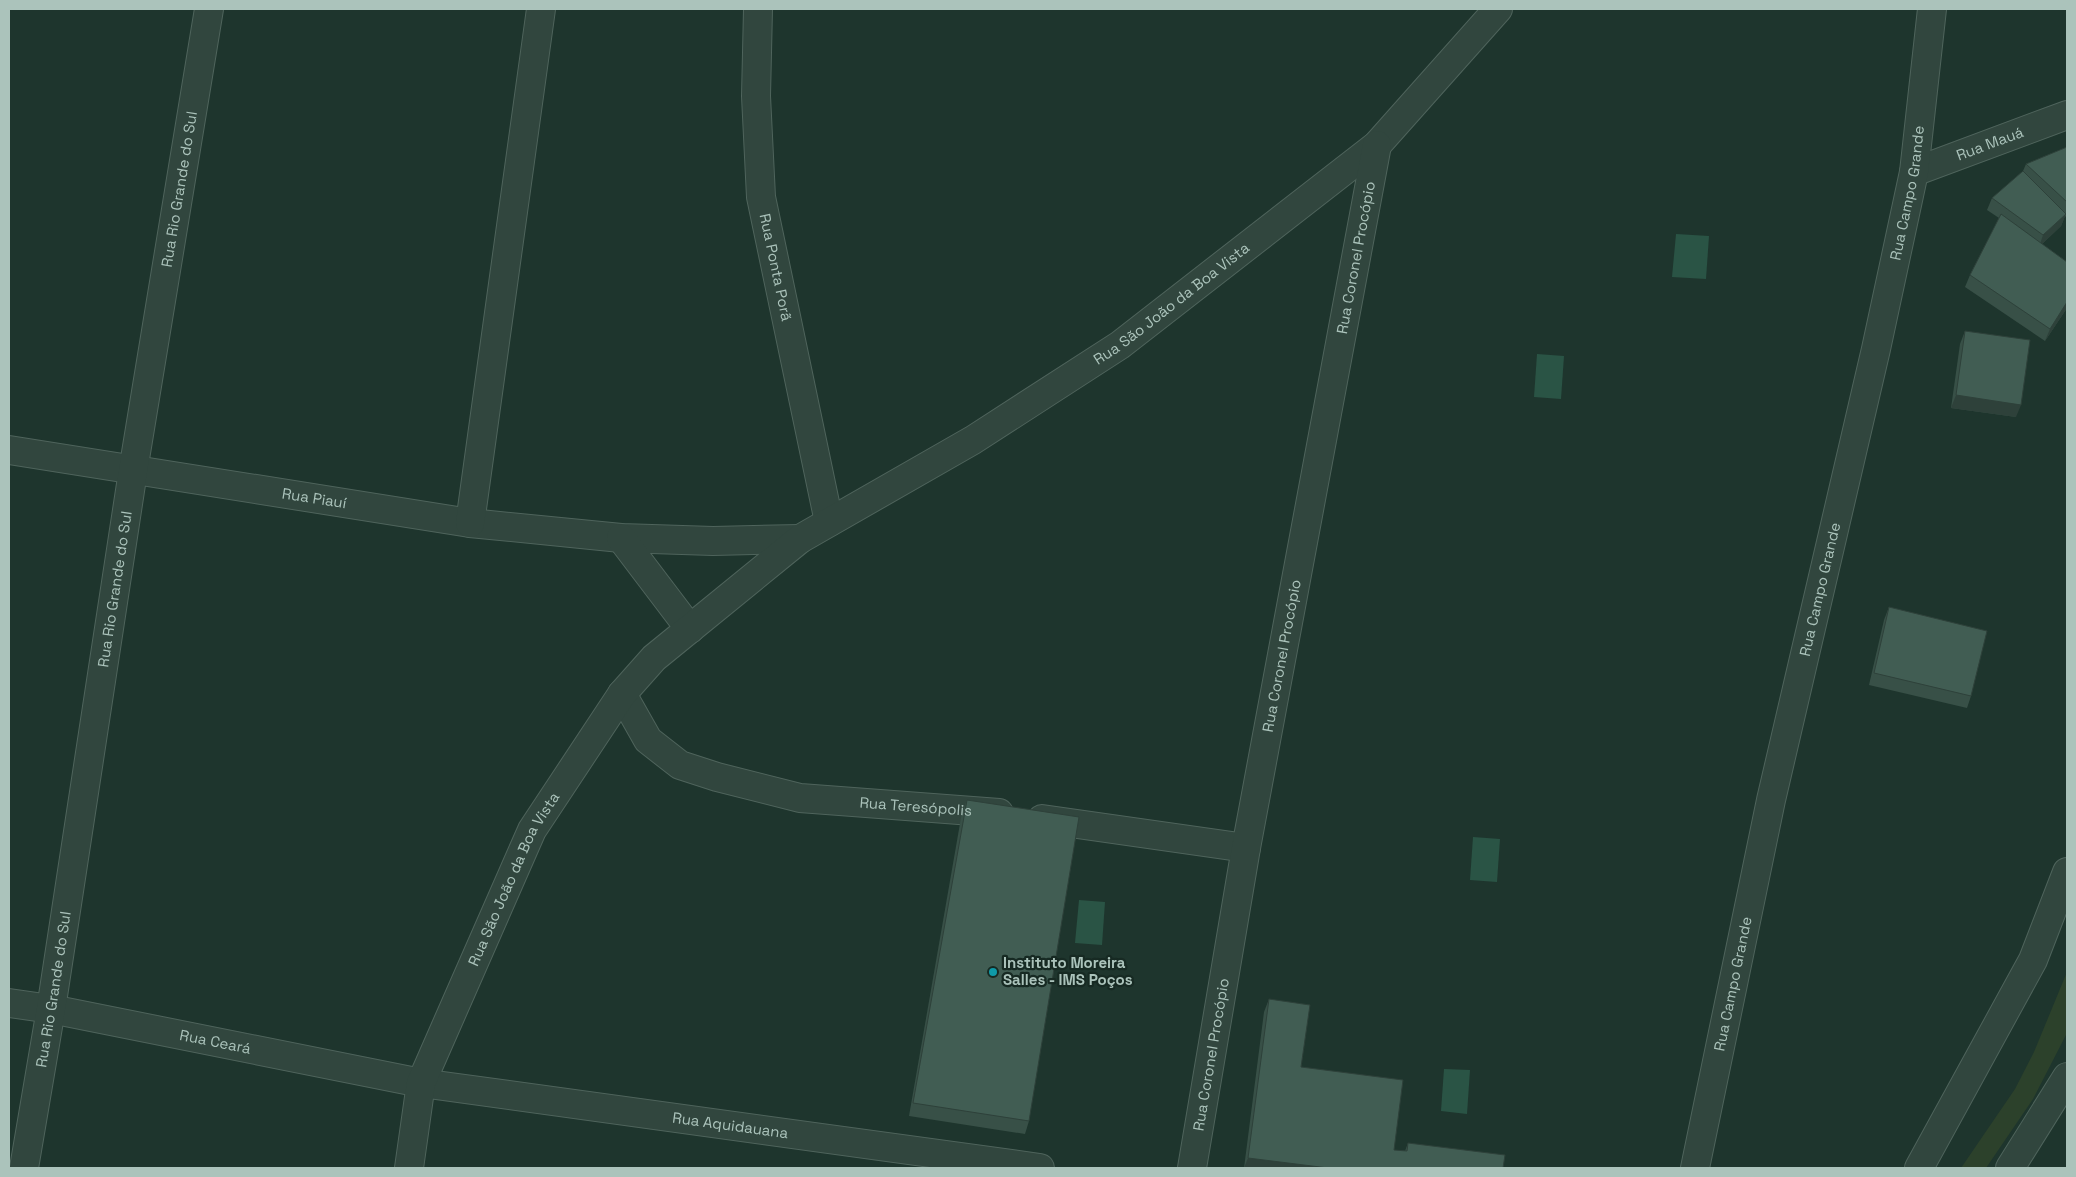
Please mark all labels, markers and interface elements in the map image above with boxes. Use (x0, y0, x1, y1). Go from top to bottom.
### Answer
street label: Rua Rio Grande do Sul (157, 110, 201, 269)
street label: Rua Mauá (1953, 122, 2026, 164)
street label: Rua Campo Grande (1885, 124, 1928, 262)
street label: Rua Coronel Procópio (1332, 180, 1379, 336)
street label: Rua Ponta Porã (756, 212, 797, 323)
street label: Rua São João da Boa Vista (1090, 238, 1253, 369)
street label: Rua Piauí (281, 483, 348, 512)
street label: Rua Rio Grande do Sul (93, 510, 136, 669)
street label: Rua Campo Grande (1795, 520, 1844, 658)
street label: Rua Coronel Procópio (1258, 578, 1305, 734)
street label: Rua São João da Boa Vista (463, 788, 564, 969)
street label: Rua Teresópolis (859, 793, 973, 820)
street label: Rua Rio Grande do Sul (31, 910, 75, 1069)
street label: Rua Campo Grande (1709, 915, 1756, 1053)
place label: Instituto Moreira Salles - IMS Poços (1003, 953, 1133, 989)
marker: Instituto Moreira Salles - IMS Poços (987, 966, 999, 978)
street label: Rua Coronel Procópio (1188, 977, 1233, 1133)
street label: Rua Ceará (178, 1025, 253, 1058)
street label: Rua Aquidauana (671, 1108, 790, 1142)

